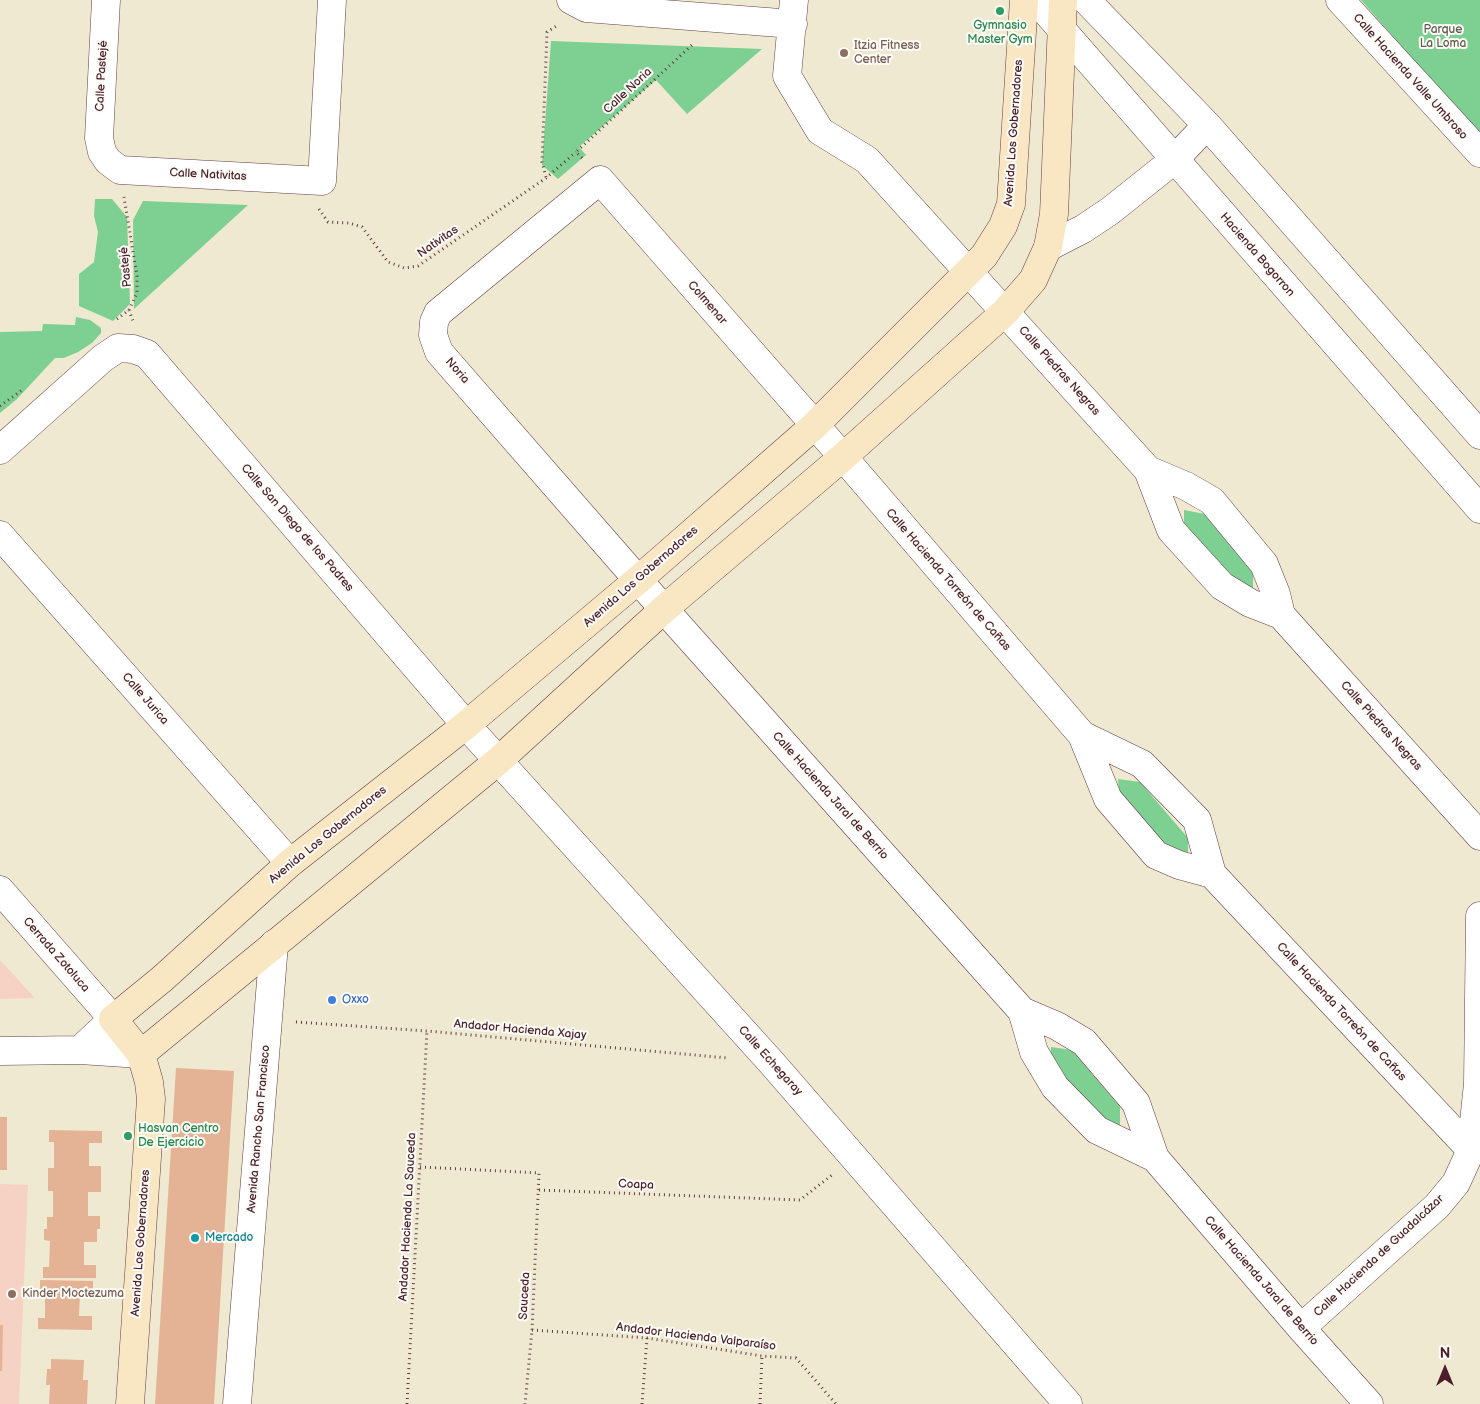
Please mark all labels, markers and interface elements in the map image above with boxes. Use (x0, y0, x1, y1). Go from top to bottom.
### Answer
marker: Gymnasio Master Gym (994, 5, 1006, 17)
street label: Calle Hacienda Valle Umbroso (1350, 11, 1470, 143)
place label: Gymnasio Master Gym (967, 19, 1033, 47)
park label: Parque La Loma (1420, 23, 1466, 51)
place label: Itzia Fitness Center (854, 39, 919, 67)
street label: Calle Pastejé (93, 40, 111, 112)
marker: Itzia Fitness Center (838, 47, 850, 59)
street label: Avenida Los Gobernadores (1002, 59, 1026, 207)
street label: Calle Noria (601, 65, 655, 117)
street label: Calle Nativitas (169, 166, 247, 184)
street label: Hacienda Bogorron (1217, 210, 1297, 300)
street label: Nativitas (415, 223, 461, 261)
street label: Pastejé (117, 246, 135, 288)
street label: Colmenar (684, 278, 730, 328)
street label: Calle Piedras Negras (1015, 323, 1103, 419)
street label: Noria (442, 355, 472, 387)
street label: Calle San Diego de los Padres (238, 461, 356, 595)
street label: Calle Hacienda Torreón de Cañas (882, 506, 1014, 654)
street label: Avenida Los Gobernadores (581, 523, 701, 631)
street label: Calle Jurica (119, 670, 171, 728)
street label: Calle Piedras Negras (1337, 678, 1425, 774)
street label: Calle Hacienda Jaral de Berrio (769, 729, 891, 863)
street label: Avenida Los Gobernadores (266, 783, 390, 887)
street label: Cerrada Zotoluca (20, 915, 92, 995)
street label: Calle Hacienda Torreón de Cañas (1273, 940, 1409, 1084)
place label: Oxxo (342, 993, 369, 1007)
marker: Oxxo (326, 994, 338, 1006)
street label: Andador Hacienda Xajay (453, 1017, 587, 1043)
street label: Calle Echegaray (735, 1023, 805, 1099)
street label: Avenida Rancho San Francisco (244, 1044, 274, 1214)
place label: Hasvan Centro De Ejercicio (138, 1122, 219, 1150)
marker: Hasvan Centro De Ejercicio (122, 1130, 134, 1142)
street label: Andador Hacienda La Sauceda (396, 1132, 420, 1302)
street label: Avenida Los Gobernadores (129, 1169, 153, 1317)
street label: Coapa (618, 1177, 654, 1193)
street label: Calle Hacienda de Guadalcázar (1311, 1192, 1447, 1320)
street label: Calle Hacienda Jaral de Berrio (1201, 1213, 1321, 1349)
place label: Mercado (205, 1231, 253, 1245)
marker: Mercado (189, 1232, 201, 1244)
street label: Sauceda (517, 1272, 533, 1320)
place label: Kinder Moctezuma (22, 1287, 124, 1301)
marker: Kinder Moctezuma (6, 1288, 18, 1300)
street label: Andador Hacienda Valparaíso (615, 1320, 777, 1354)
north arrow (1420, 1344, 1470, 1394)
text: N (1440, 1345, 1450, 1362)

